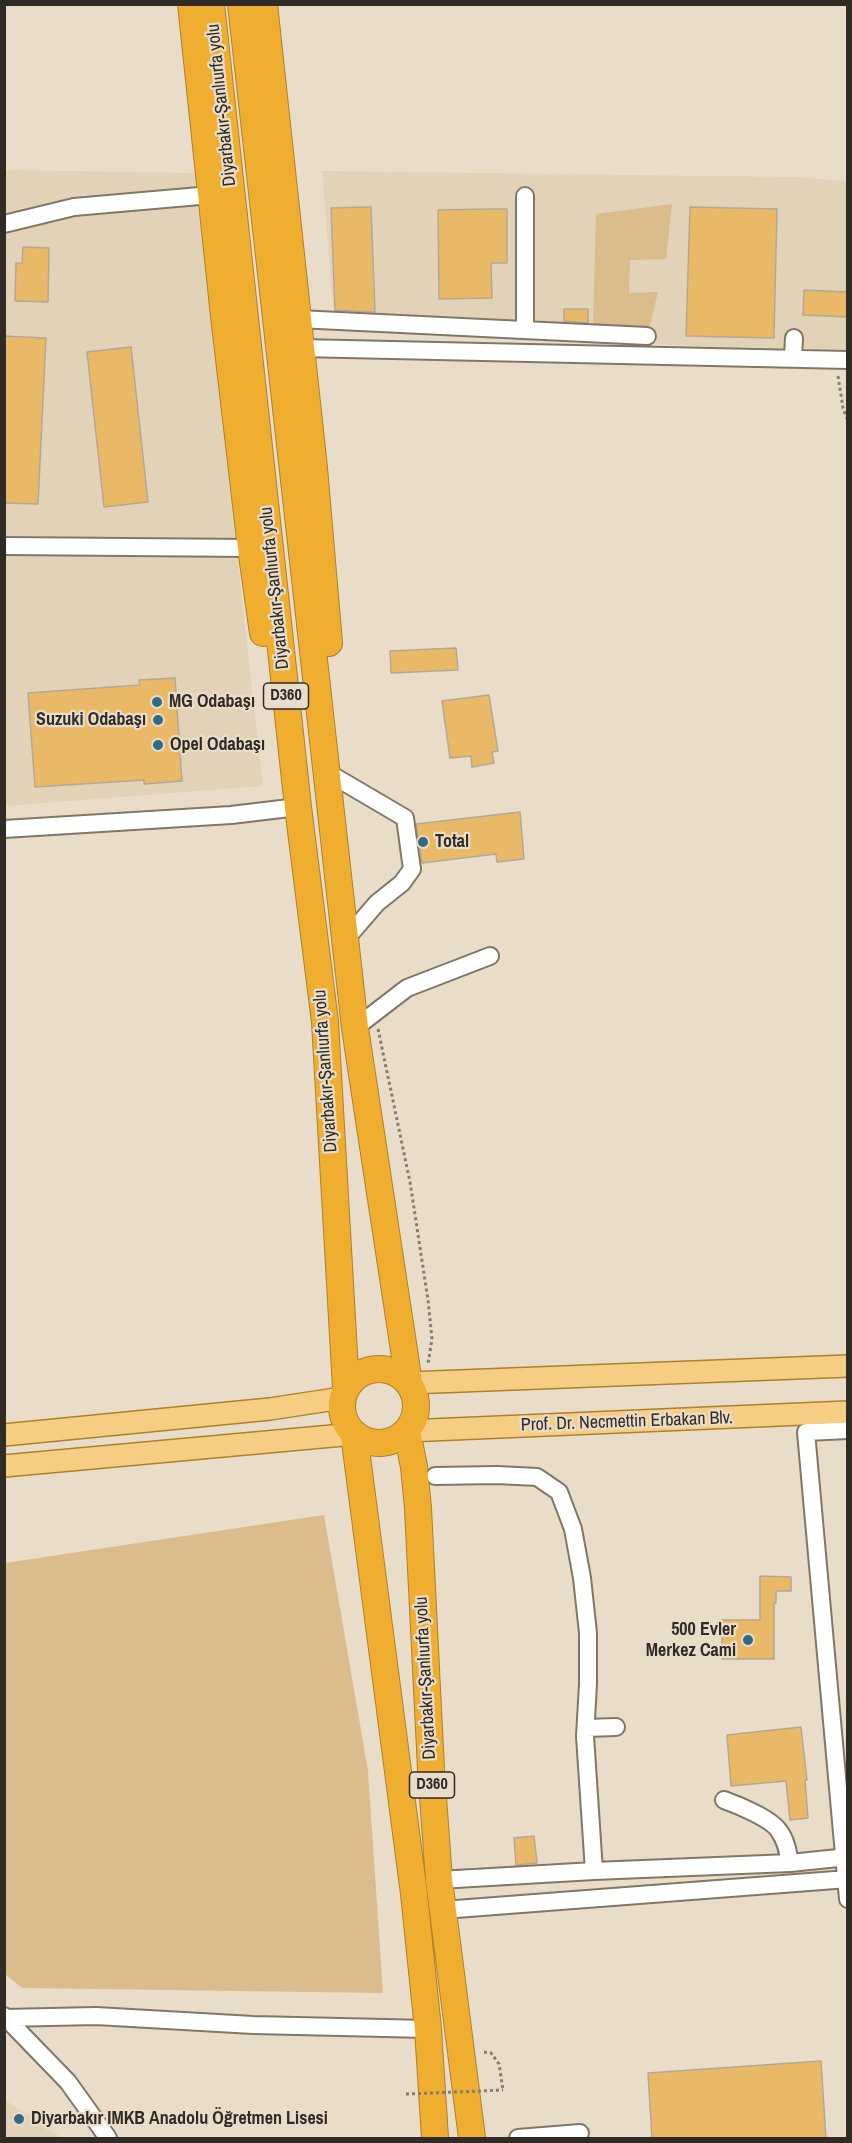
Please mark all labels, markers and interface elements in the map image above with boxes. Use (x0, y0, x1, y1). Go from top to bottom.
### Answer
street label: Diyarbakır-Şanlıurfa yolu (203, 23, 241, 187)
street label: Diyarbakır-Şanlıurfa yolu (256, 506, 294, 670)
road number: D360 (264, 683, 308, 709)
place label: MG Odabaşı (169, 691, 255, 713)
marker: MG Odabaşı (150, 695, 164, 709)
place label: Suzuki Odabaşı (36, 709, 146, 731)
marker: Suzuki Odabaşı (151, 713, 165, 727)
place label: Opel Odabaşı (170, 734, 265, 756)
marker: Opel Odabaşı (151, 738, 165, 752)
place label: Total (435, 831, 469, 853)
marker: Total (416, 835, 430, 849)
street label: Diyarbakır-Şanlıurfa yolu (310, 989, 342, 1153)
street label: Prof. Dr. Necmettin Erbakan Blv. (521, 1408, 733, 1436)
street label: Diyarbakır-Şanlıurfa yolu (411, 1596, 441, 1760)
place label: 500 Evler Merkez Cami (646, 1619, 736, 1662)
marker: 500 Evler Merkez Cami (741, 1633, 755, 1647)
road number: D360 (410, 1772, 454, 1798)
place label: Diyarbakır IMKB Anadolu Öğretmen Lisesi (31, 2108, 328, 2130)
marker: Diyarbakır IMKB Anadolu Öğretmen Lisesi (12, 2112, 26, 2126)

